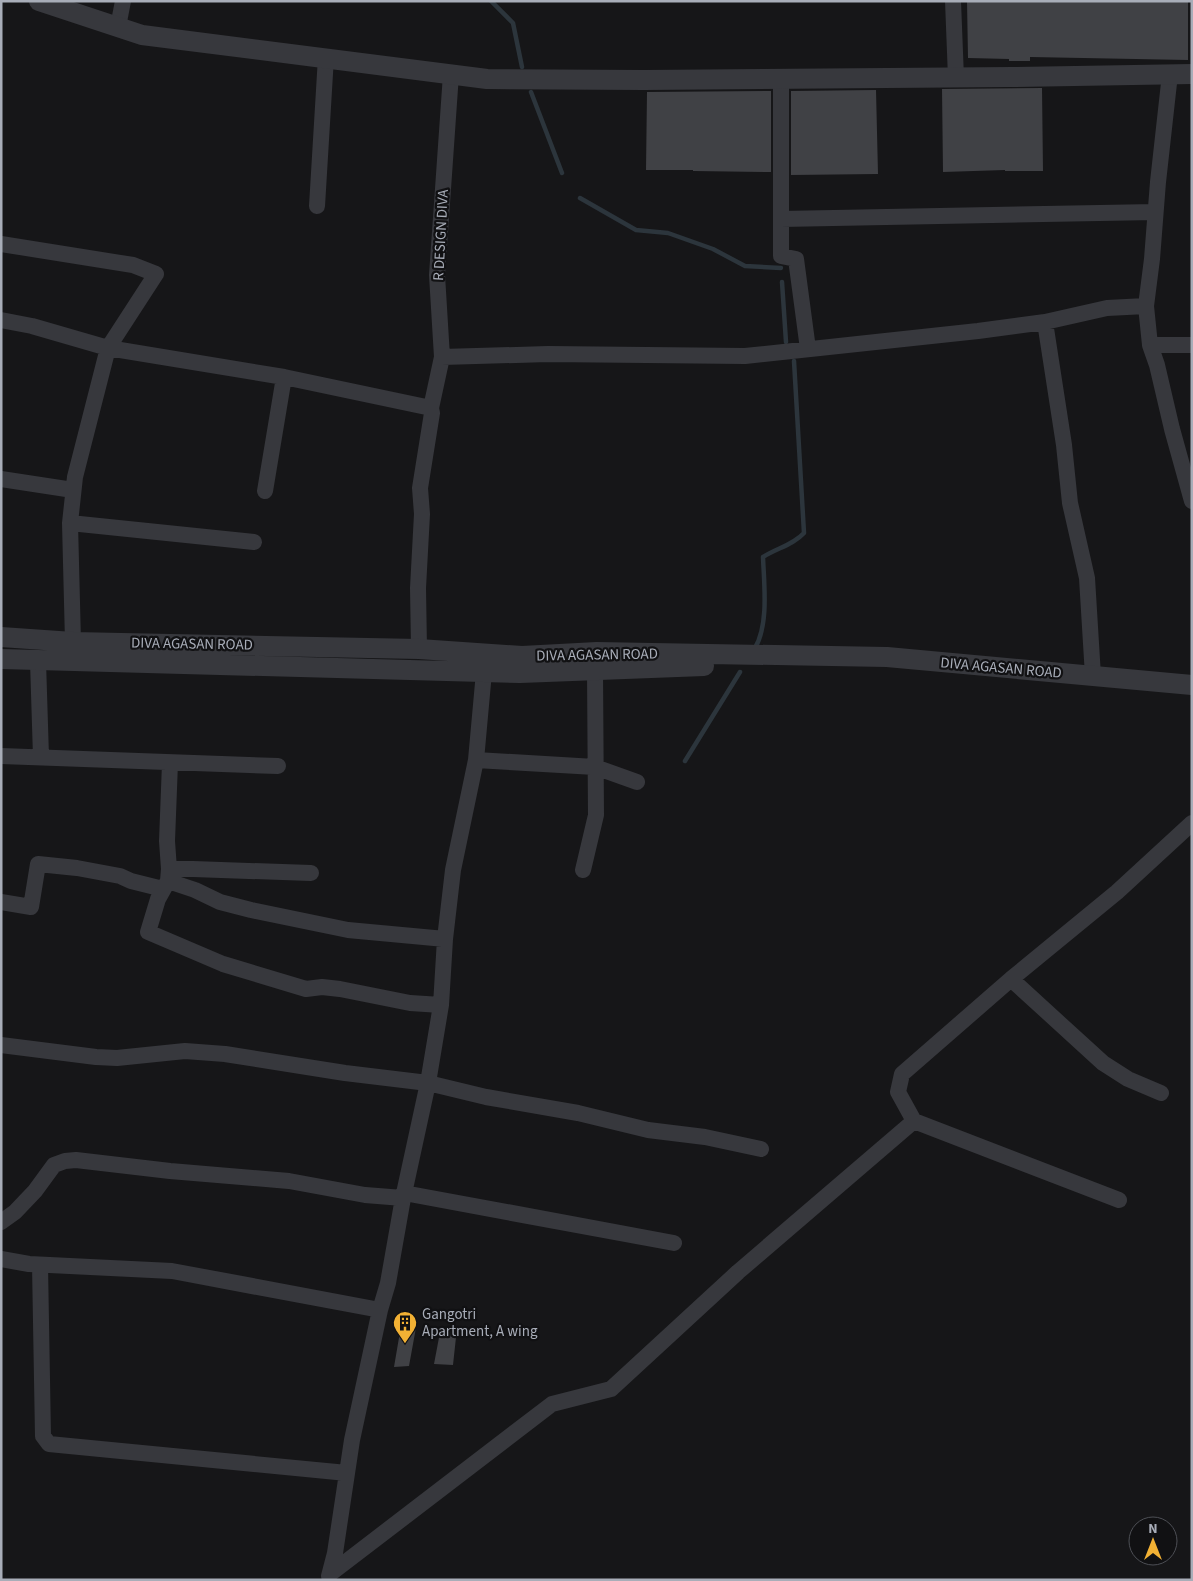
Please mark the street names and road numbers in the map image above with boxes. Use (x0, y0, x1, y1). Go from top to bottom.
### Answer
street label: R DESIGN DIVA (428, 188, 454, 281)
street label: DIVA AGASAN ROAD (131, 632, 253, 656)
street label: DIVA AGASAN ROAD (536, 643, 658, 667)
street label: DIVA AGASAN ROAD (939, 652, 1063, 684)

